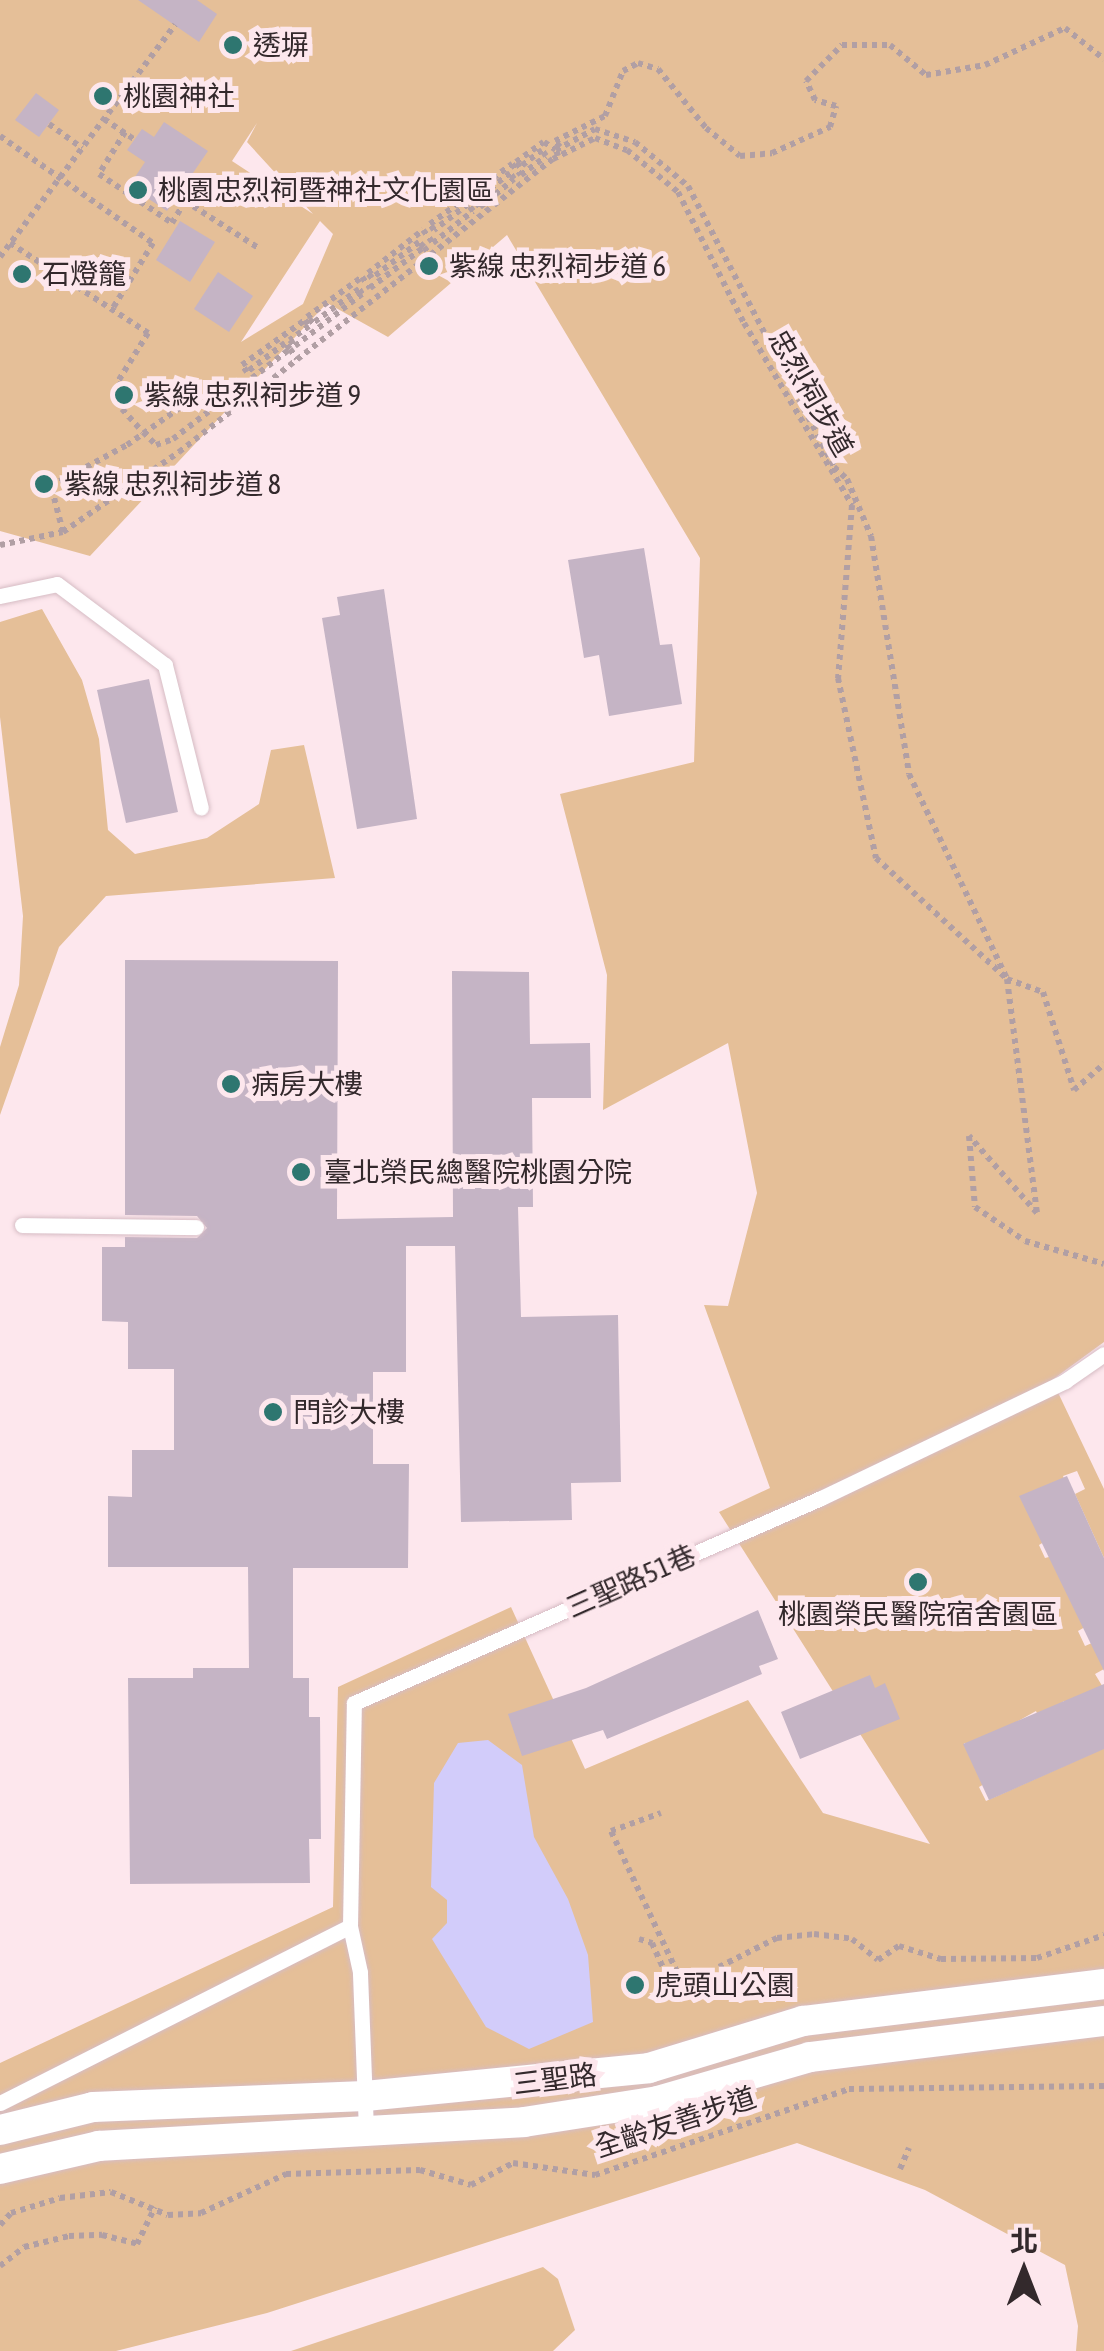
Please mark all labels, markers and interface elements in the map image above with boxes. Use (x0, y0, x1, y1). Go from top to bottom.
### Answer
place label: 透塀 (253, 28, 309, 62)
marker: 透塀 (222, 34, 244, 56)
place label: 桃園神社 (123, 79, 235, 113)
marker: 桃園神社 (92, 85, 114, 107)
place label: 桃園忠烈祠暨神社文化園區 (158, 173, 494, 207)
marker: 桃園忠烈祠暨神社文化園區 (127, 179, 149, 201)
place label: 紫線 忠烈祠步道 6 (449, 249, 666, 283)
marker: 紫線 忠烈祠步道 6 (418, 255, 440, 277)
place label: 石燈籠 (42, 257, 126, 291)
marker: 石燈籠 (11, 263, 33, 285)
street label: 忠烈祠步道 (761, 324, 861, 462)
place label: 紫線 忠烈祠步道 9 (144, 378, 361, 412)
marker: 紫線 忠烈祠步道 9 (113, 384, 135, 406)
place label: 紫線 忠烈祠步道 8 (64, 467, 281, 501)
marker: 紫線 忠烈祠步道 8 (33, 473, 55, 495)
place label: 病房大樓 (251, 1067, 363, 1101)
marker: 病房大樓 (220, 1073, 242, 1095)
place label: 臺北榮民總醫院桃園分院 (324, 1155, 632, 1189)
marker: 臺北榮民總醫院桃園分院 (288, 1159, 314, 1185)
place label: 門診大樓 (293, 1395, 405, 1429)
marker: 門診大樓 (262, 1401, 284, 1423)
street label: 三聖路51巷 (561, 1538, 701, 1624)
marker: 桃園榮民醫院宿舍園區 (907, 1571, 929, 1593)
place label: 桃園榮民醫院宿舍園區 (778, 1597, 1058, 1631)
place label: 虎頭山公園 (655, 1968, 795, 2002)
marker: 虎頭山公園 (624, 1974, 646, 1996)
street label: 三聖路 (511, 2057, 599, 2101)
street label: 全齡友善步道 (590, 2080, 760, 2164)
north arrow (974, 2221, 1074, 2321)
text: 北 (1010, 2225, 1038, 2257)

